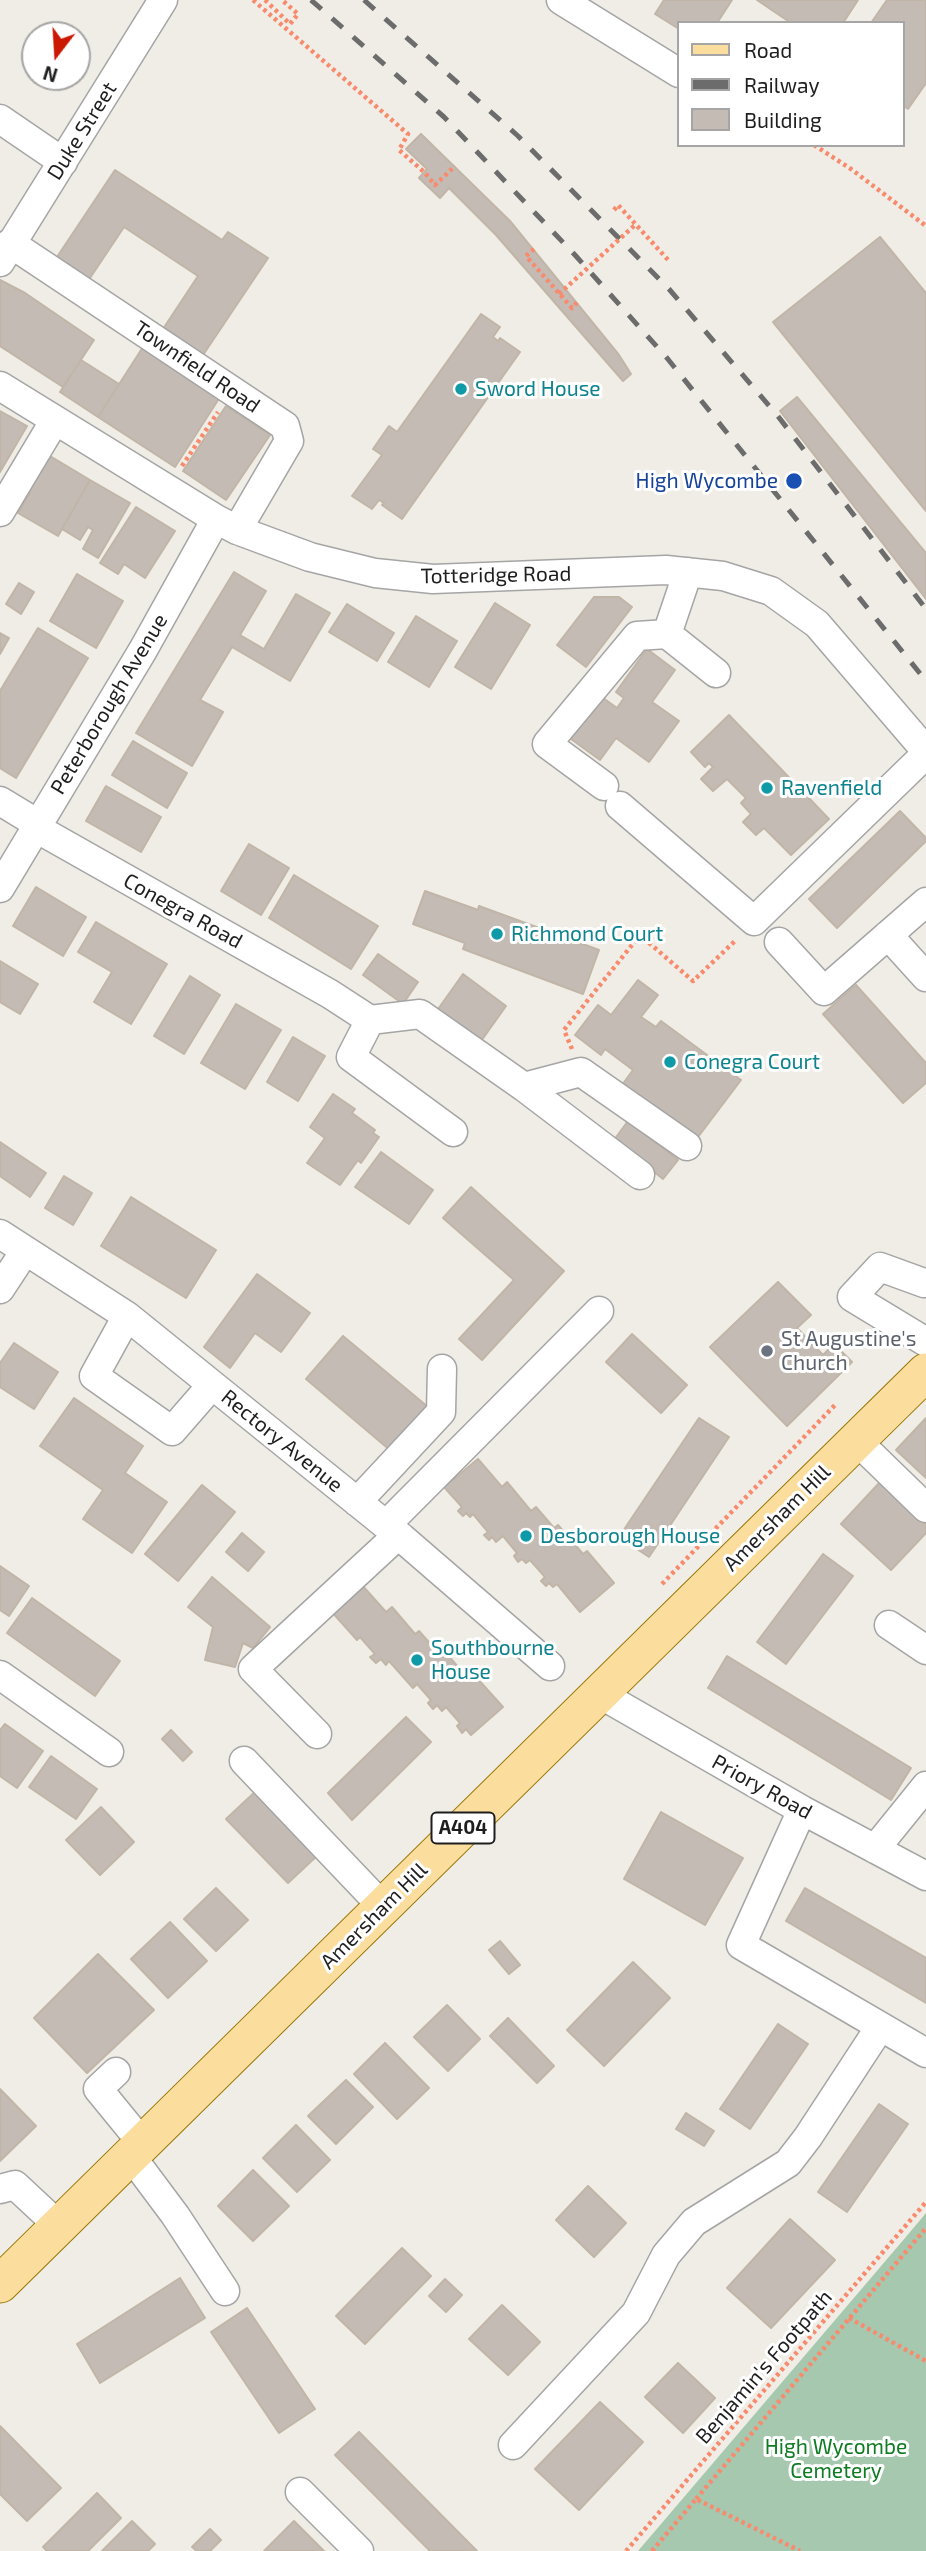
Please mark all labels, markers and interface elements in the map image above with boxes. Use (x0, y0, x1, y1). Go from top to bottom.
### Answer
north arrow (21, 21, 91, 91)
legend (678, 21, 905, 147)
text: Road (744, 37, 792, 62)
text: N (40, 62, 60, 88)
text: Railway (744, 72, 820, 97)
street label: Duke Street (42, 77, 122, 185)
text: Building (744, 107, 822, 132)
street label: Townfield Road (129, 316, 265, 418)
place label: Sword House (475, 376, 601, 402)
marker: Sword House (453, 381, 469, 397)
place label: High Wycombe (636, 468, 778, 494)
marker: High Wycombe (784, 471, 804, 491)
street label: Totteridge Road (420, 561, 572, 589)
street label: Peterborough Avenue (45, 609, 173, 799)
place label: Ravenfield (781, 775, 882, 801)
marker: Ravenfield (759, 780, 775, 796)
street label: Conegra Road (119, 868, 247, 954)
place label: Richmond Court (511, 921, 663, 947)
marker: Richmond Court (489, 926, 505, 942)
place label: Conegra Court (684, 1049, 820, 1075)
marker: Conegra Court (662, 1054, 678, 1070)
place label: St Augustine's Church (781, 1326, 916, 1376)
marker: St Augustine's Church (759, 1343, 775, 1359)
street label: Rectory Avenue (216, 1384, 348, 1498)
street label: Amersham Hill (718, 1459, 836, 1577)
place label: Desborough House (540, 1523, 720, 1549)
marker: Desborough House (518, 1528, 534, 1544)
place label: Southbourne House (431, 1635, 555, 1685)
marker: Southbourne House (409, 1652, 425, 1668)
street label: Priory Road (708, 1749, 816, 1825)
road number: A404 (432, 1812, 494, 1844)
street label: Amersham Hill (315, 1857, 433, 1975)
street label: Benjamin's Footpath (690, 2285, 838, 2449)
park label: High Wycombe Cemetery (765, 2434, 907, 2484)

